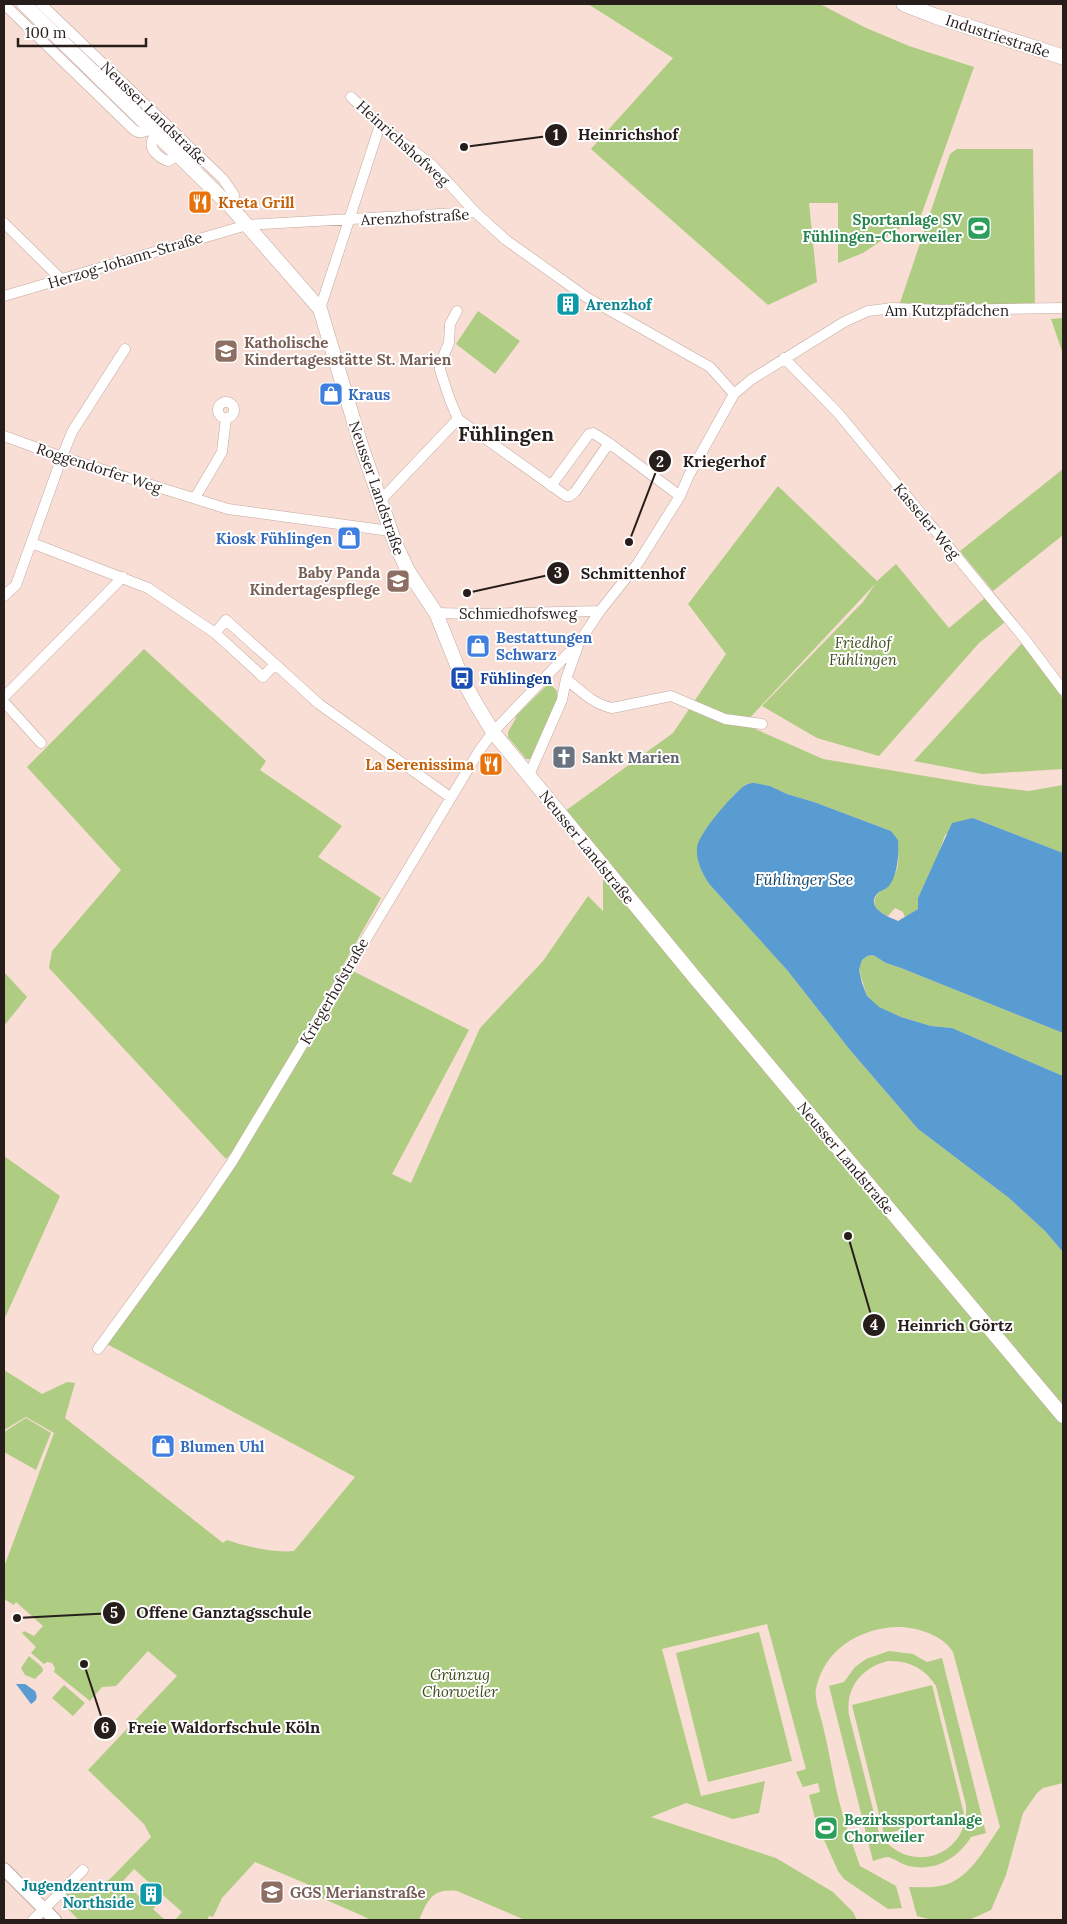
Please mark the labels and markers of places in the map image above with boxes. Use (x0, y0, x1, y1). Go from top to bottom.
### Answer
callout: Heinrichshof (543, 119, 688, 150)
restaurant icon: Kreta Grill (187, 189, 213, 215)
place label: Kreta Grill (218, 193, 295, 212)
place label: Sportanlage SV Fühlingen-Chorweiler (803, 210, 963, 246)
sports icon: Sportanlage SV Fühlingen-Chorweiler (966, 215, 992, 241)
building icon: Arenzhof (555, 291, 581, 317)
place label: Arenzhof (586, 295, 653, 314)
place label: Katholische Kindertagesstätte St. Marien (244, 333, 452, 369)
school or university icon: Katholische Kindertagesstätte St. Marien (213, 338, 239, 364)
shop icon: Kraus (318, 381, 344, 407)
place label: Kraus (348, 385, 390, 404)
callout: Kriegerhof (647, 446, 775, 477)
shop icon: Kiosk Fühlingen (336, 525, 362, 551)
place label: Kiosk Fühlingen (216, 529, 332, 548)
callout: Schmittenhof (545, 558, 695, 589)
place label: Baby Panda Kindertagespflege (250, 563, 380, 599)
school or university icon: Baby Panda Kindertagespflege (385, 568, 411, 594)
place label: Bestattungen Schwarz (496, 628, 593, 664)
shop icon: Bestattungen Schwarz (465, 633, 491, 659)
bus stop icon: Fühlingen (449, 665, 475, 691)
place label: Fühlingen (480, 669, 552, 688)
church icon: Sankt Marien (551, 744, 577, 770)
place label: Sankt Marien (582, 748, 680, 767)
restaurant icon: La Serenissima (478, 751, 504, 777)
place label: La Serenissima (365, 755, 474, 774)
callout: Heinrich Görtz (862, 1310, 1022, 1341)
shop icon: Blumen Uhl (150, 1433, 176, 1459)
place label: Blumen Uhl (180, 1437, 265, 1456)
callout: Offene Ganztagsschule (101, 1597, 322, 1628)
callout: Freie Waldorfschule Köln (92, 1712, 330, 1743)
place label: Bezirkssportanlage Chorweiler (844, 1810, 982, 1846)
sports icon: Bezirkssportanlage Chorweiler (813, 1815, 839, 1841)
place label: Jugendzentrum Northside (22, 1876, 134, 1912)
school or university icon: GGS Merianstraße (259, 1879, 285, 1905)
building icon: Jugendzentrum Northside (138, 1881, 164, 1907)
place label: GGS Merianstraße (290, 1883, 425, 1902)

